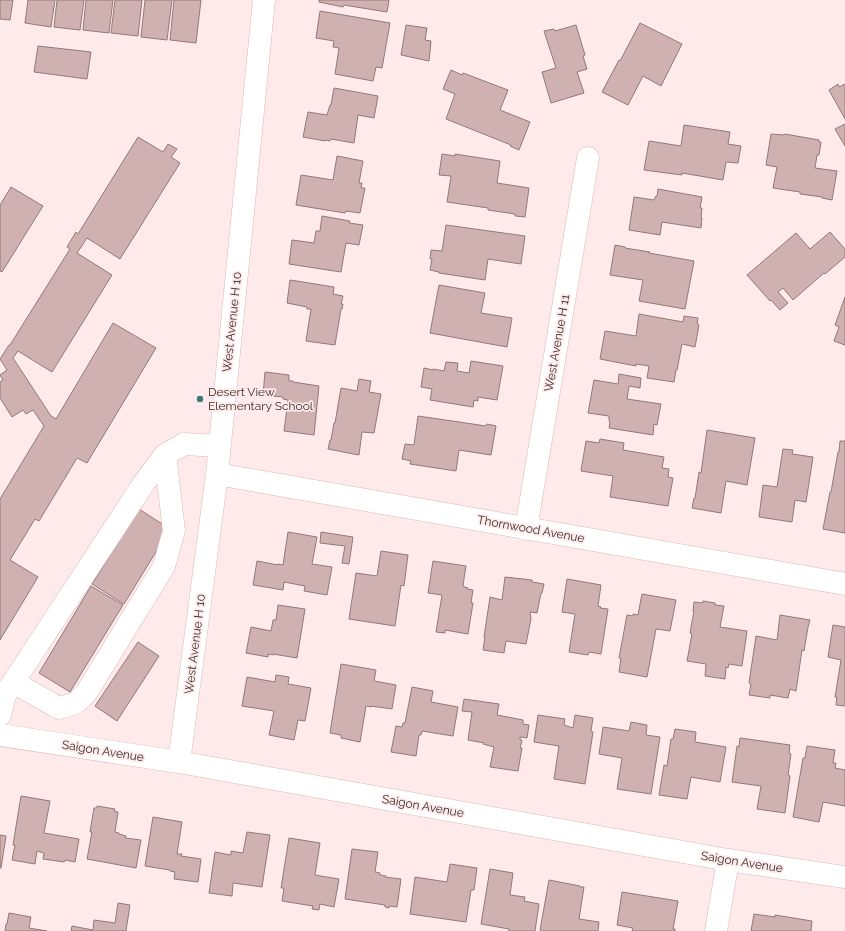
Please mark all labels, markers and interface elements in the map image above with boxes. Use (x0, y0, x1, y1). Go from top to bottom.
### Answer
street label: West Avenue H 10 (220, 271, 244, 373)
street label: West Avenue H 11 (542, 293, 572, 393)
place label: Desert View Elementary School (208, 385, 314, 413)
marker: Desert View Elementary School (195, 394, 205, 404)
street label: Thornwood Avenue (476, 513, 586, 545)
street label: West Avenue H 10 (182, 593, 208, 695)
street label: Saigon Avenue (61, 738, 145, 764)
street label: Saigon Avenue (381, 792, 465, 820)
street label: Saigon Avenue (700, 849, 784, 875)

